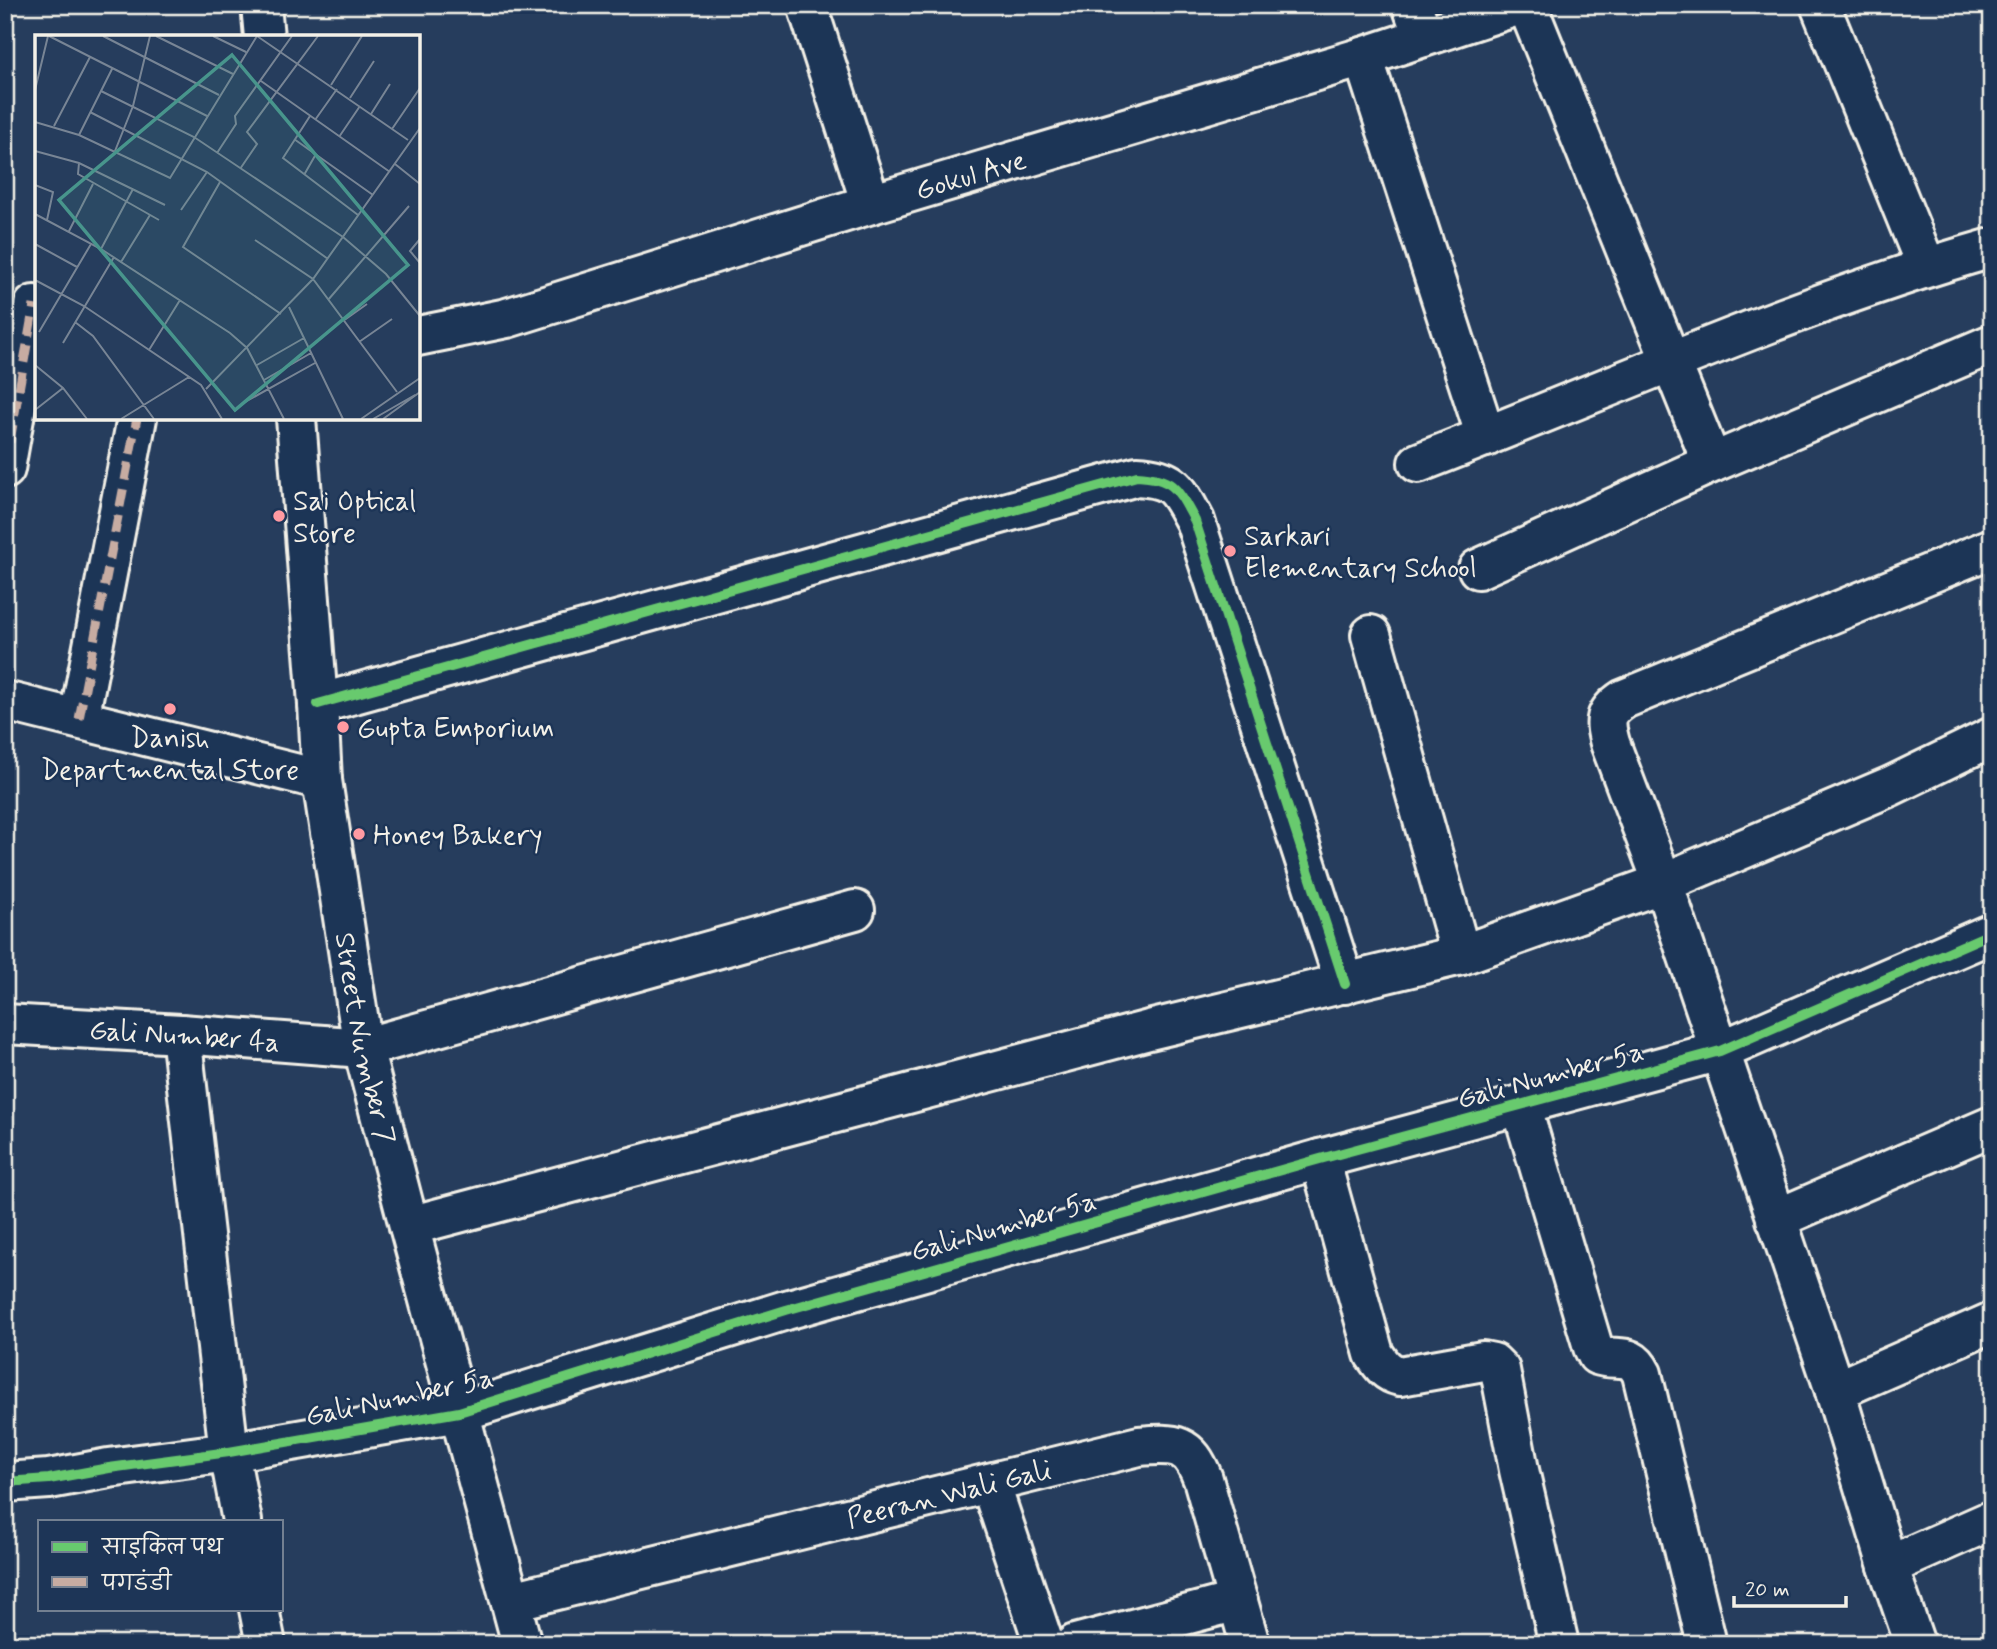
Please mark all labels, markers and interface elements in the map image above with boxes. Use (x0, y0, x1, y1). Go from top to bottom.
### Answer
inset map (35, 35, 420, 420)
street label: Gokul Ave (911, 143, 1031, 211)
place label: Sai Optical Store (293, 484, 416, 553)
marker: Sai Optical Store (271, 508, 287, 524)
place label: Sarkari Elementary School (1244, 519, 1477, 588)
marker: Sarkari Elementary School (1222, 543, 1238, 559)
marker: Danish Departmental Store (162, 701, 178, 717)
place label: Gupta Emporium (357, 711, 554, 748)
marker: Gupta Emporium (335, 719, 351, 735)
place label: Danish Departmental Store (41, 721, 299, 790)
place label: Honey Bakery (373, 818, 543, 855)
marker: Honey Bakery (351, 826, 367, 842)
street label: Street Number 7 (325, 930, 403, 1149)
street label: Gali Number 4a (88, 1013, 281, 1063)
street label: Gali Number 5a (1453, 1034, 1648, 1119)
street label: Gali Number 5a (907, 1183, 1101, 1272)
street label: Gali Number 5a (302, 1360, 497, 1436)
street label: Peeran Wali Gali (843, 1452, 1056, 1539)
legend (38, 1520, 284, 1610)
text: साइकिल पथ (101, 1531, 224, 1562)
scale bar (1734, 1565, 1846, 1609)
text: पगडंडी (101, 1567, 173, 1598)
text: 20 m (1745, 1576, 1790, 1604)

